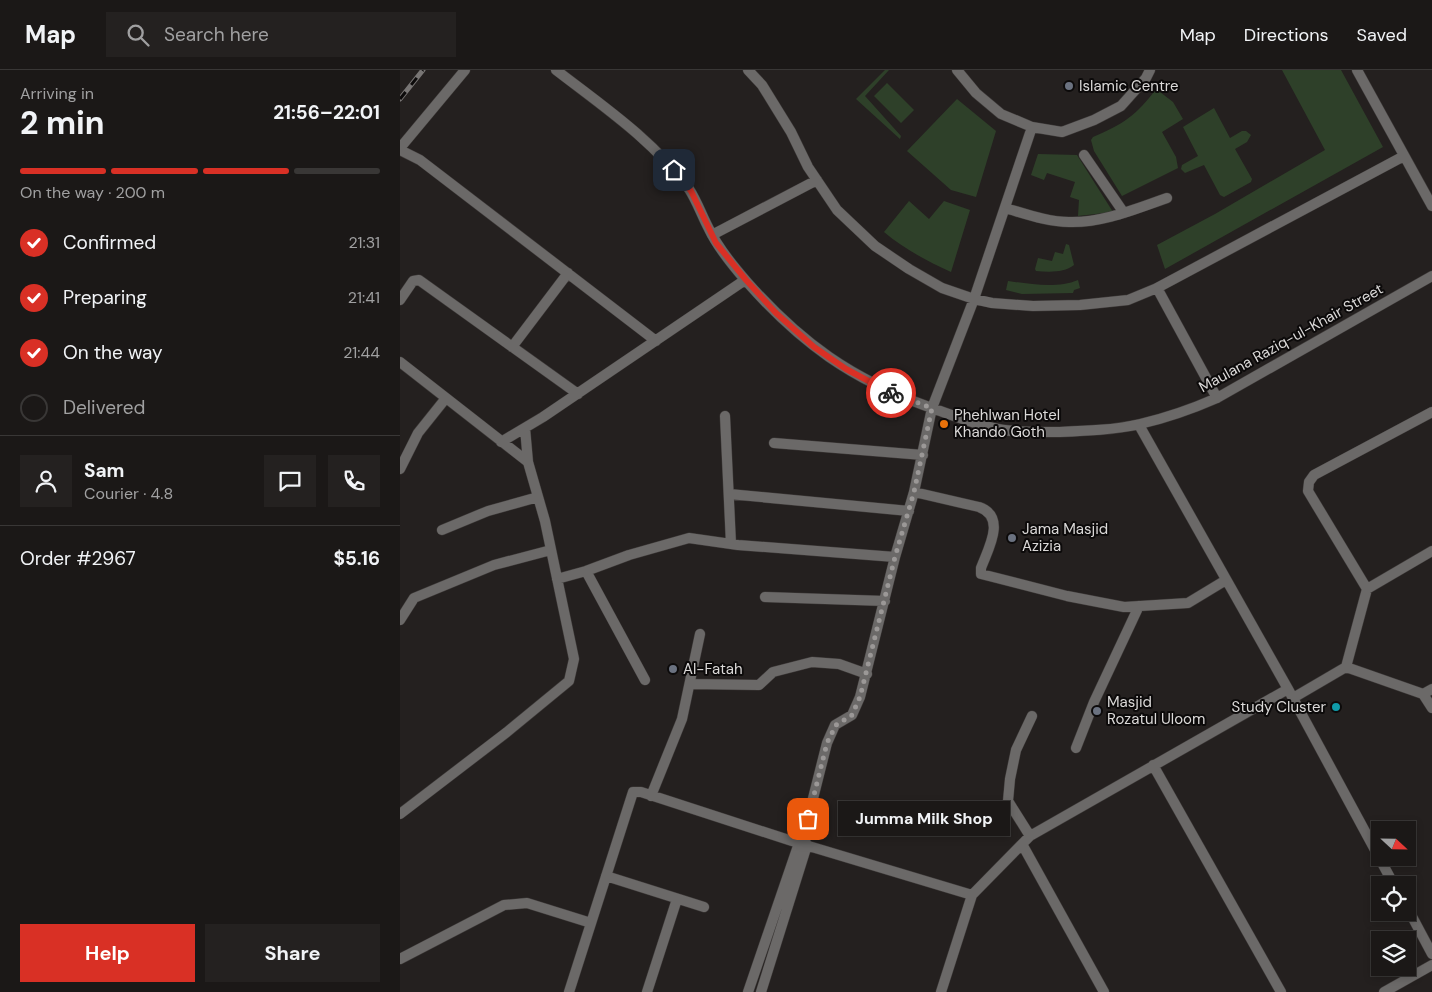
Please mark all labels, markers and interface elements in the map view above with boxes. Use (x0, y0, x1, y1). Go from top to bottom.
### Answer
search box (106, 12, 456, 57)
text: Map (25, 19, 76, 50)
icon: search (124, 21, 152, 49)
text: Search here (164, 22, 269, 47)
text: Map (1180, 23, 1216, 47)
text: Directions (1244, 23, 1329, 47)
text: Saved (1357, 23, 1407, 47)
place label: Islamic Centre (1079, 76, 1179, 96)
marker: Islamic Centre (1063, 80, 1075, 92)
text: Arriving in (20, 83, 94, 104)
text: 21:56–22:01 (273, 100, 380, 125)
text: 2 min (20, 102, 105, 144)
pin (653, 149, 695, 191)
icon: home (660, 156, 688, 184)
text: On the way · 200 m (20, 182, 165, 203)
icon: check (20, 229, 48, 257)
text: Confirmed (63, 230, 156, 255)
text: 21:31 (348, 232, 380, 253)
street label: Maulana Raziq-ul-Khair Street (1195, 279, 1387, 397)
icon: check (20, 284, 48, 312)
text: Preparing (63, 285, 147, 310)
text: 21:41 (348, 287, 380, 308)
icon: check (20, 339, 48, 367)
text: On the way (63, 340, 163, 365)
text: 21:44 (343, 342, 380, 363)
courier (866, 368, 916, 418)
icon: bike (877, 379, 905, 407)
text: Delivered (63, 395, 145, 420)
place label: Phehlwan Hotel Khando Goth (954, 405, 1060, 442)
marker: Phehlwan Hotel Khando Goth (938, 418, 950, 430)
button: person (20, 455, 72, 507)
button: chat (264, 455, 316, 507)
button: phone (328, 455, 380, 507)
text: Sam (84, 458, 125, 483)
text: Courier · 4.8 (84, 483, 173, 504)
place label: Jama Masjid Azizia (1022, 519, 1108, 556)
marker: Jama Masjid Azizia (1006, 532, 1018, 544)
text: Order #2967 (20, 546, 136, 571)
text: $5.16 (334, 546, 380, 571)
place label: Al-Fatah (683, 659, 743, 679)
marker: Al-Fatah (667, 663, 679, 675)
place label: Masjid Rozatul Uloom (1107, 692, 1205, 729)
place label: Study Cluster (1231, 697, 1326, 717)
marker: Study Cluster (1330, 701, 1342, 713)
marker: Masjid Rozatul Uloom (1091, 705, 1103, 717)
pin (787, 798, 829, 840)
callout: Jumma Milk Shop (838, 802, 1010, 836)
icon: bag (794, 805, 822, 833)
text: Jumma Milk Shop (855, 808, 993, 829)
north arrow (1371, 821, 1416, 866)
map controls (1371, 821, 1416, 976)
button: locate (1371, 876, 1416, 921)
button: Help (20, 924, 195, 982)
button: Share (205, 924, 380, 982)
button: layers (1371, 931, 1416, 976)

